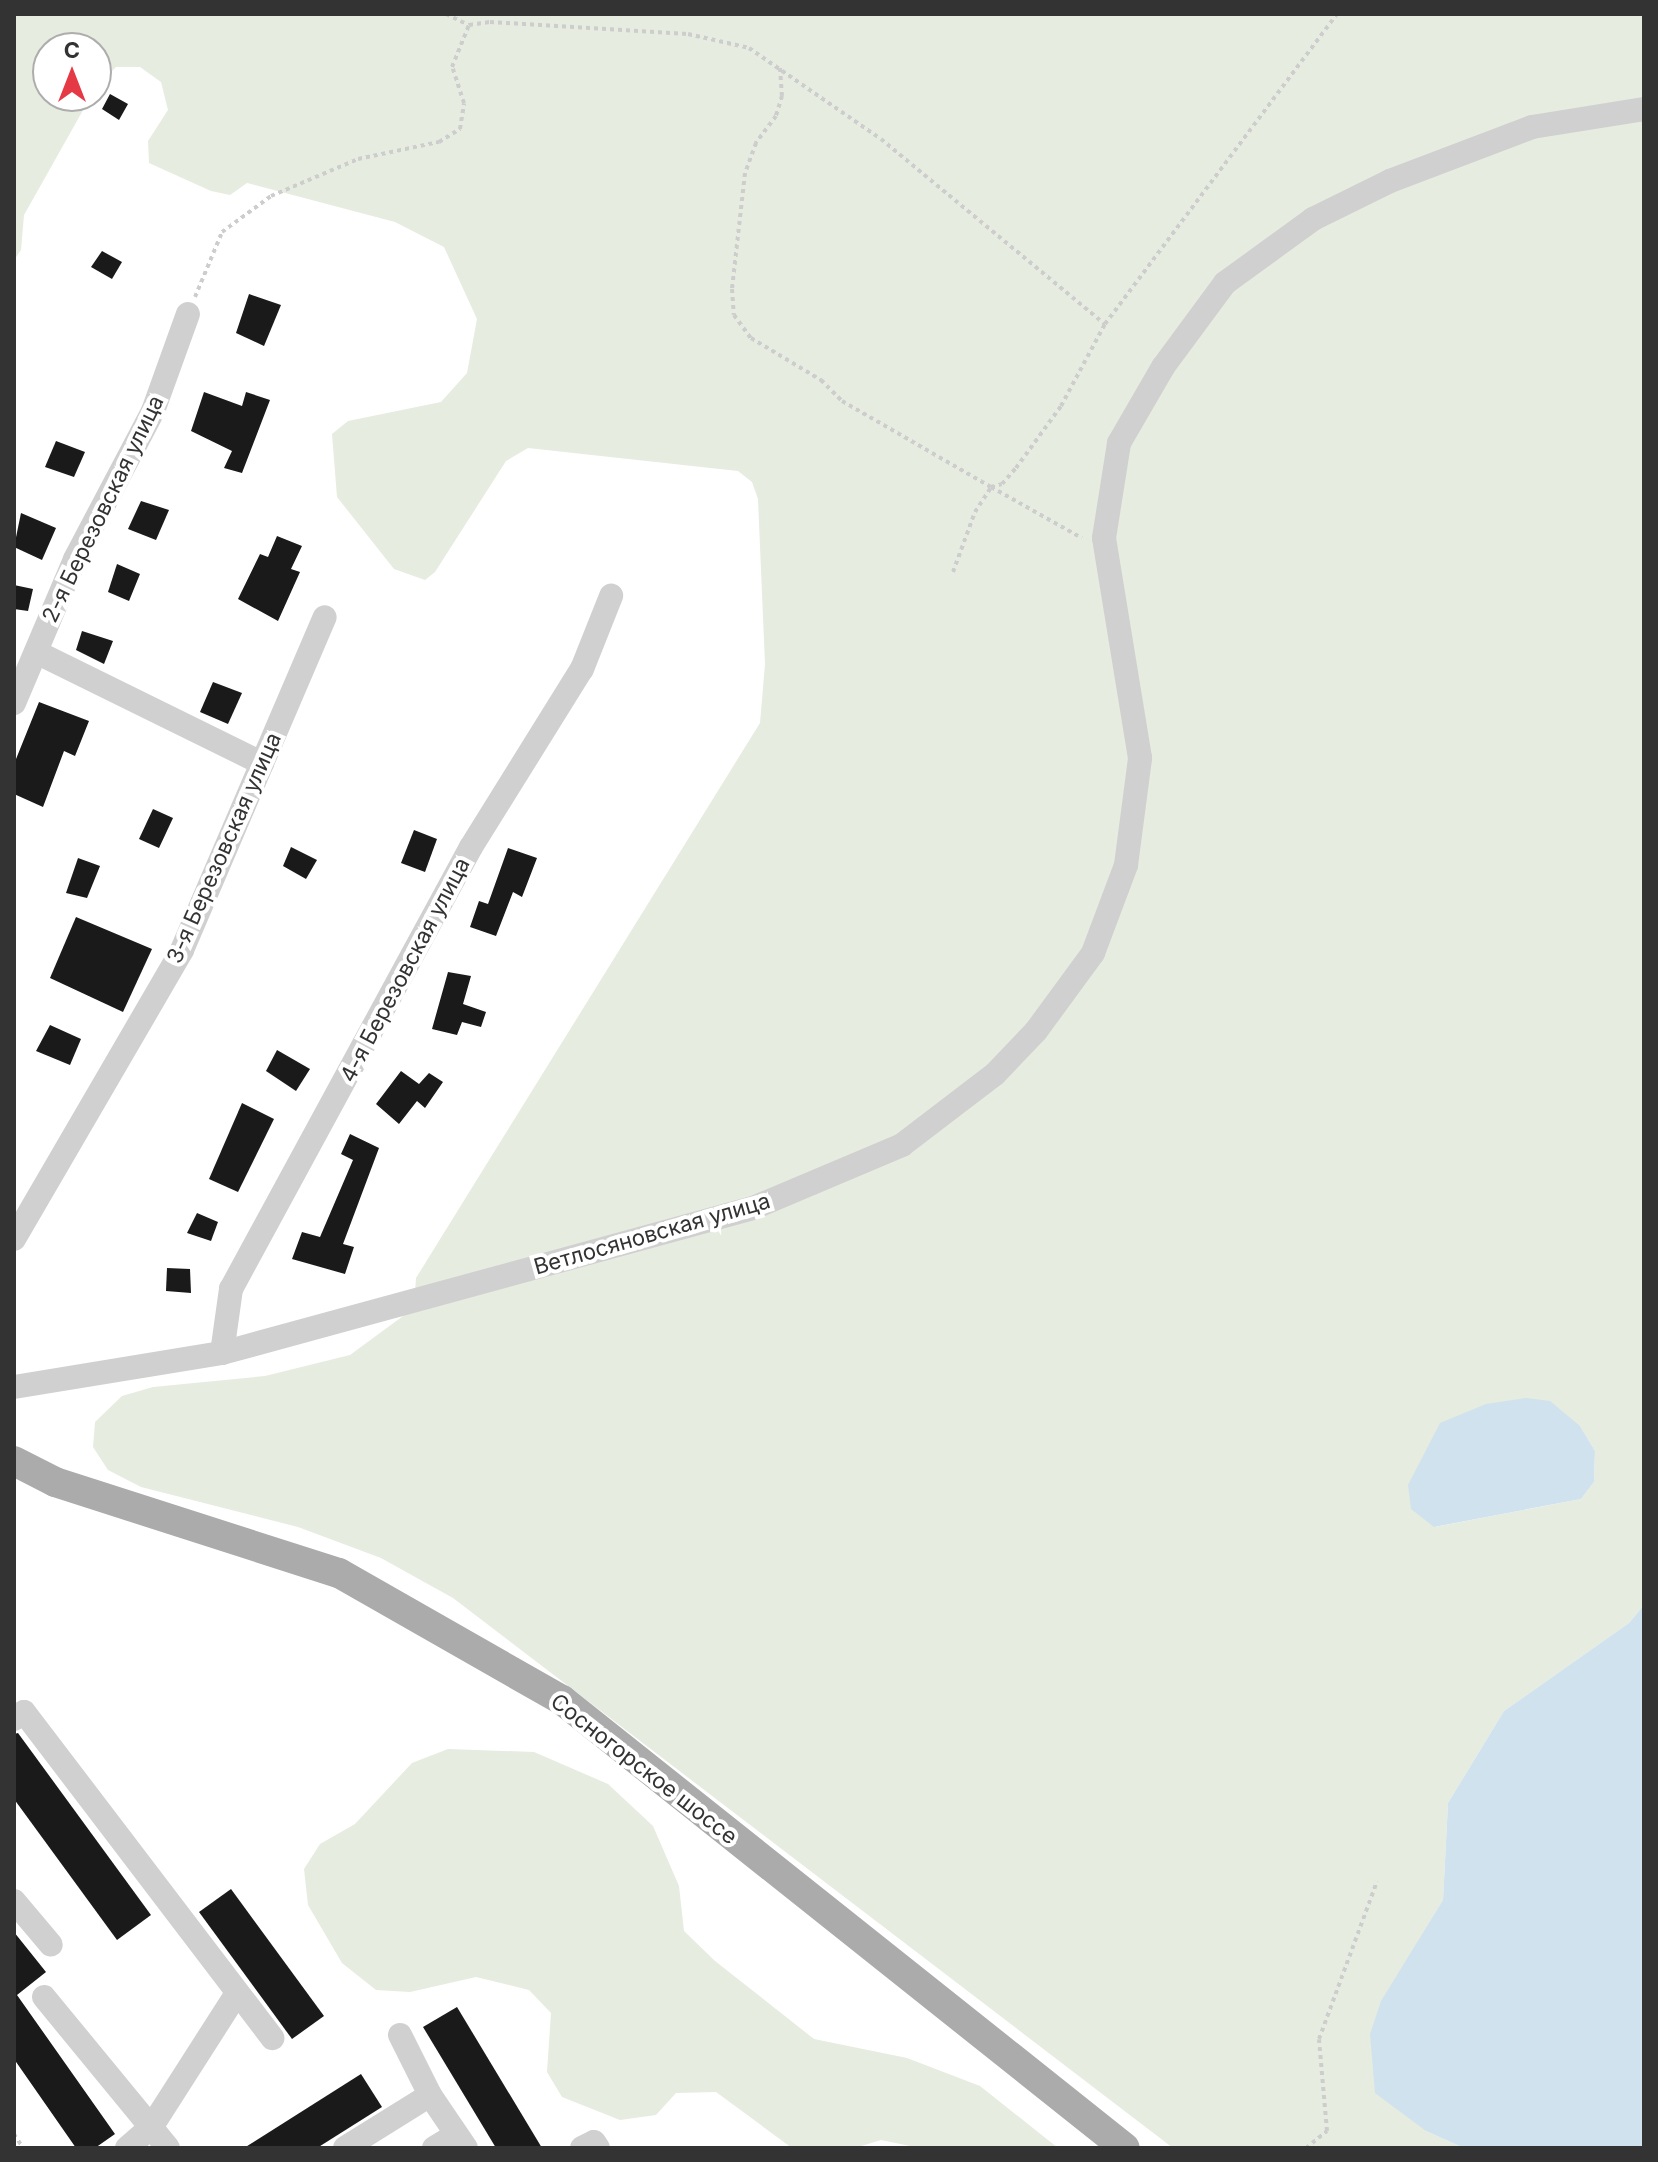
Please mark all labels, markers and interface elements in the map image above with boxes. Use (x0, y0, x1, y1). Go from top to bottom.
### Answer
north arrow (32, 32, 112, 112)
text: С (64, 37, 80, 63)
street label: 2-я Березовская улица (36, 391, 170, 627)
street label: 3-я Березовская улица (161, 729, 287, 967)
street label: 4-я Березовская улица (335, 853, 475, 1087)
street label: Ветлосяновская улица (531, 1188, 773, 1280)
street label: Сосногорское шоссе (546, 1688, 742, 1850)

